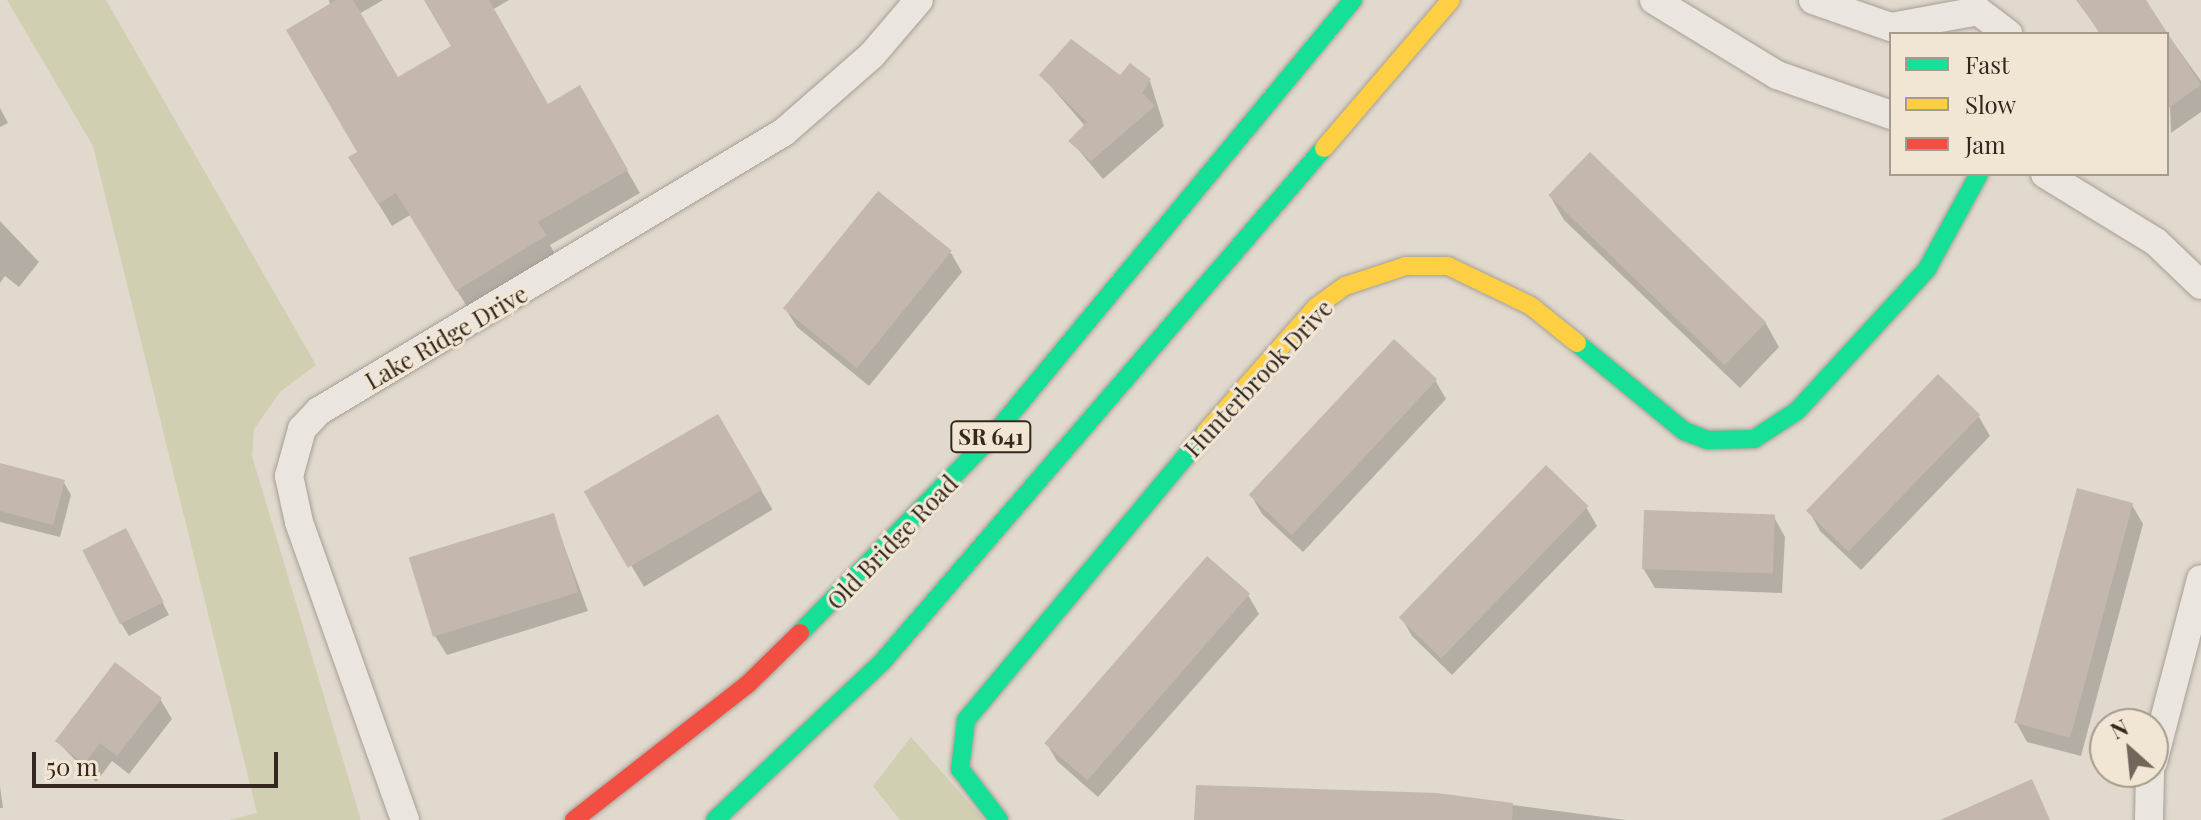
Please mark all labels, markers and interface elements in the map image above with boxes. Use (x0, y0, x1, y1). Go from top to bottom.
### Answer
legend (1889, 32, 2169, 176)
text: Fast (1965, 48, 2010, 80)
text: Slow (1965, 88, 2016, 120)
text: Jam (1965, 128, 2006, 160)
street label: Lake Ridge Drive (360, 279, 532, 395)
street label: Hunterbrook Drive (1178, 293, 1338, 463)
road number: SR 641 (949, 419, 1033, 455)
street label: Old Bridge Road (821, 469, 963, 615)
north arrow (2089, 708, 2169, 788)
text: N (2105, 711, 2133, 745)
scale bar (36, 736, 282, 786)
text: 50 m (46, 750, 98, 782)

